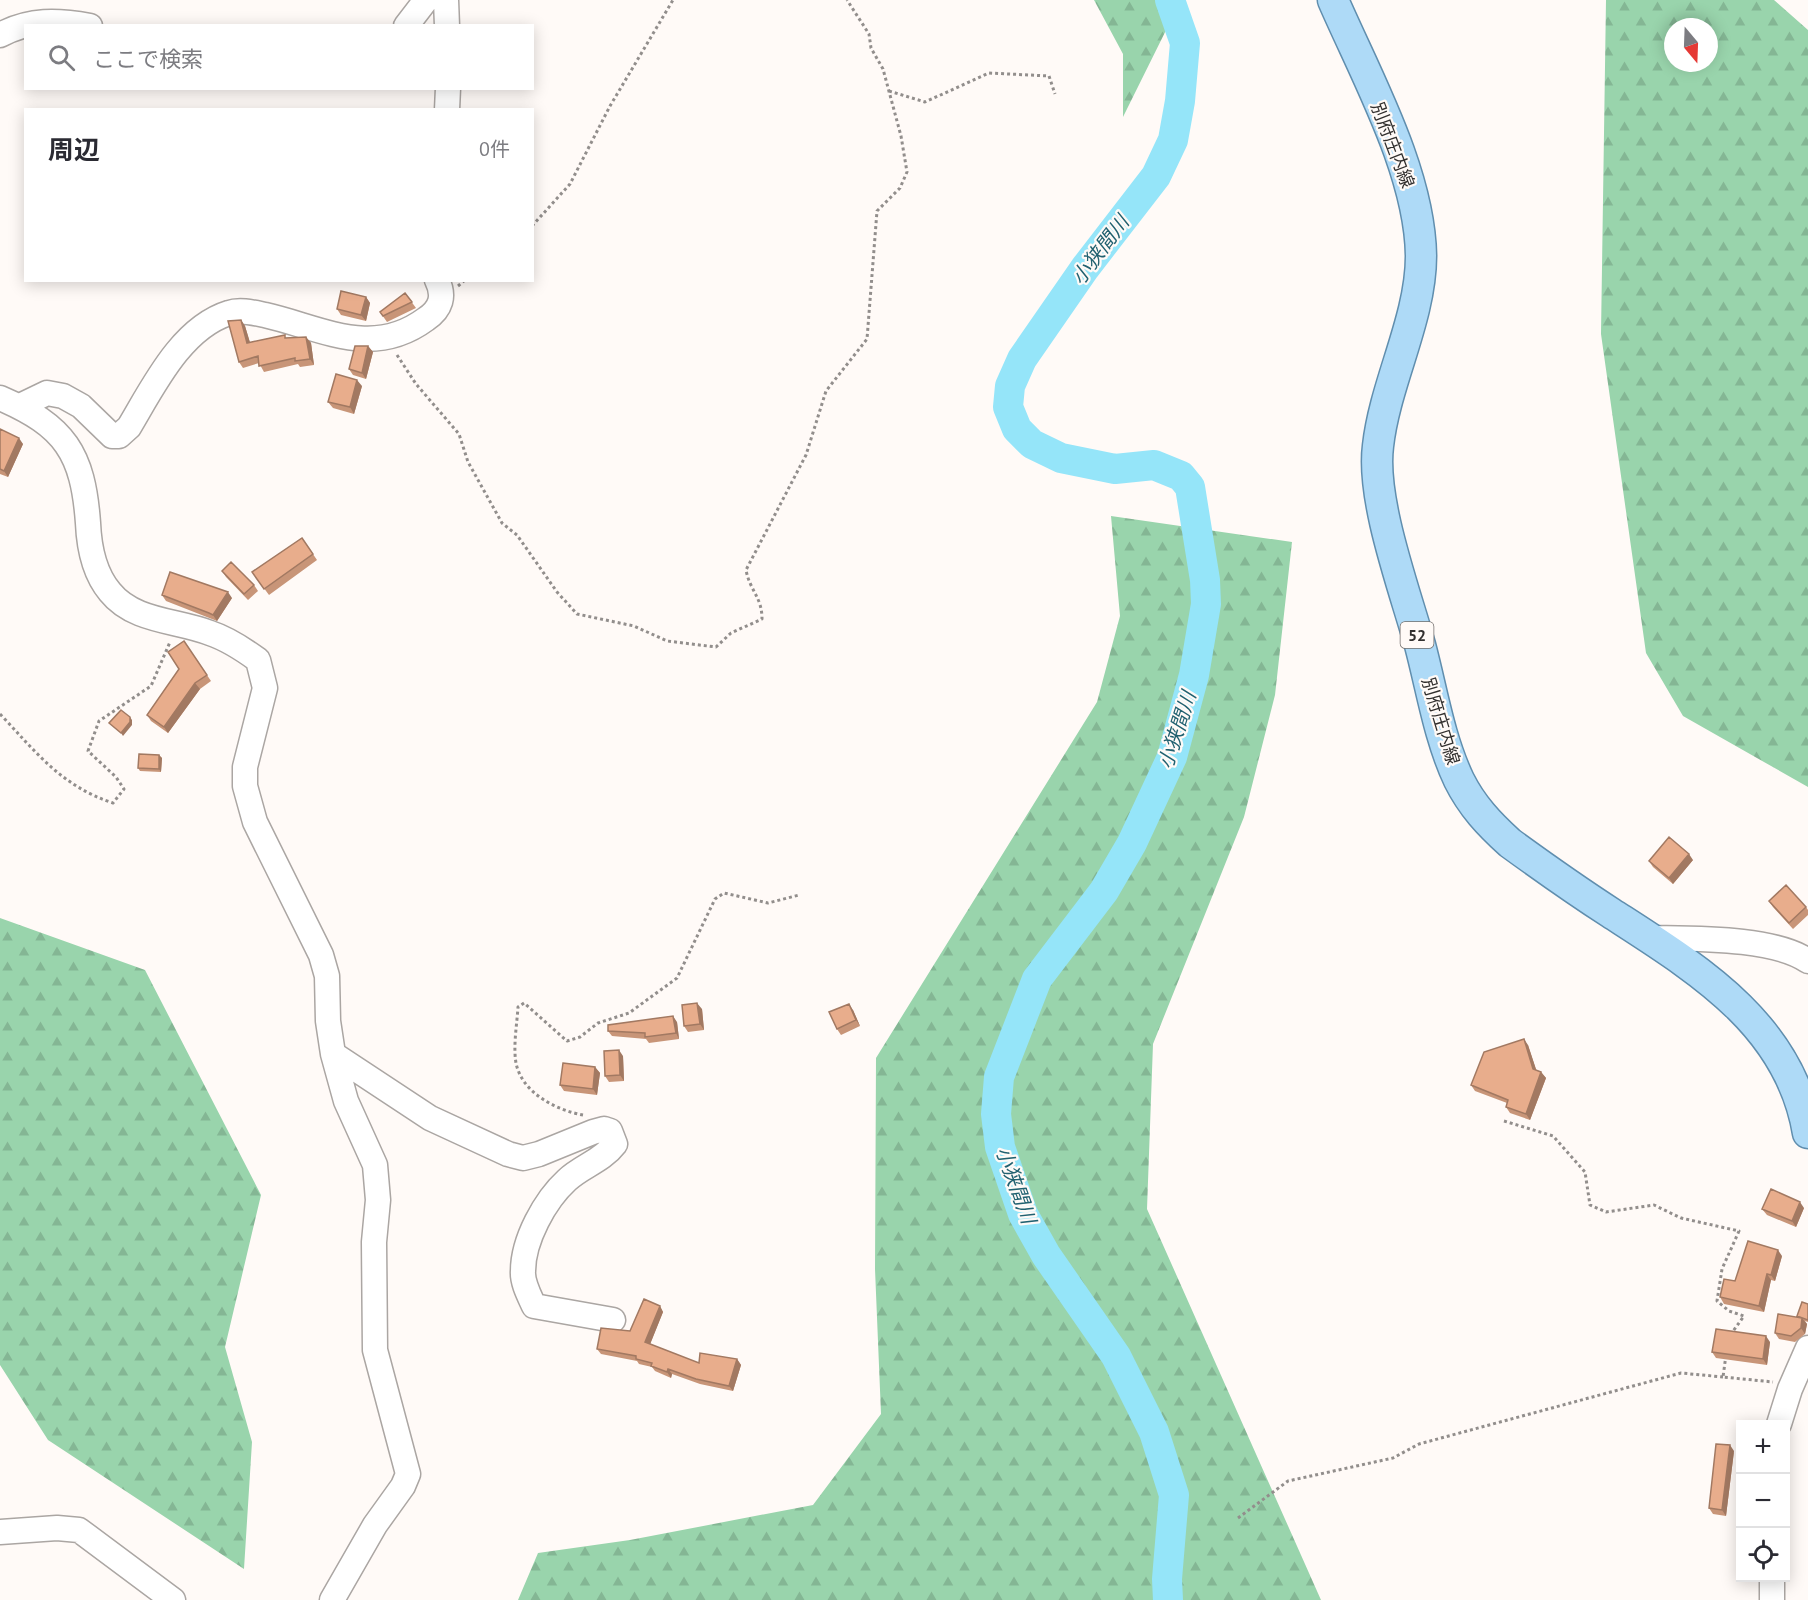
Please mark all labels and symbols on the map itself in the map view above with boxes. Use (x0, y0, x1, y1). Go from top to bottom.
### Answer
north arrow (1664, 18, 1718, 72)
street label: 別府庄内線 (1366, 99, 1420, 191)
water label: 小狭間川 (1066, 209, 1136, 290)
road number: 52 (1400, 622, 1434, 648)
street label: 別府庄内線 (1417, 675, 1465, 767)
water label: 小狭間川 (1152, 686, 1202, 772)
water label: 小狭間川 (990, 1143, 1043, 1229)

